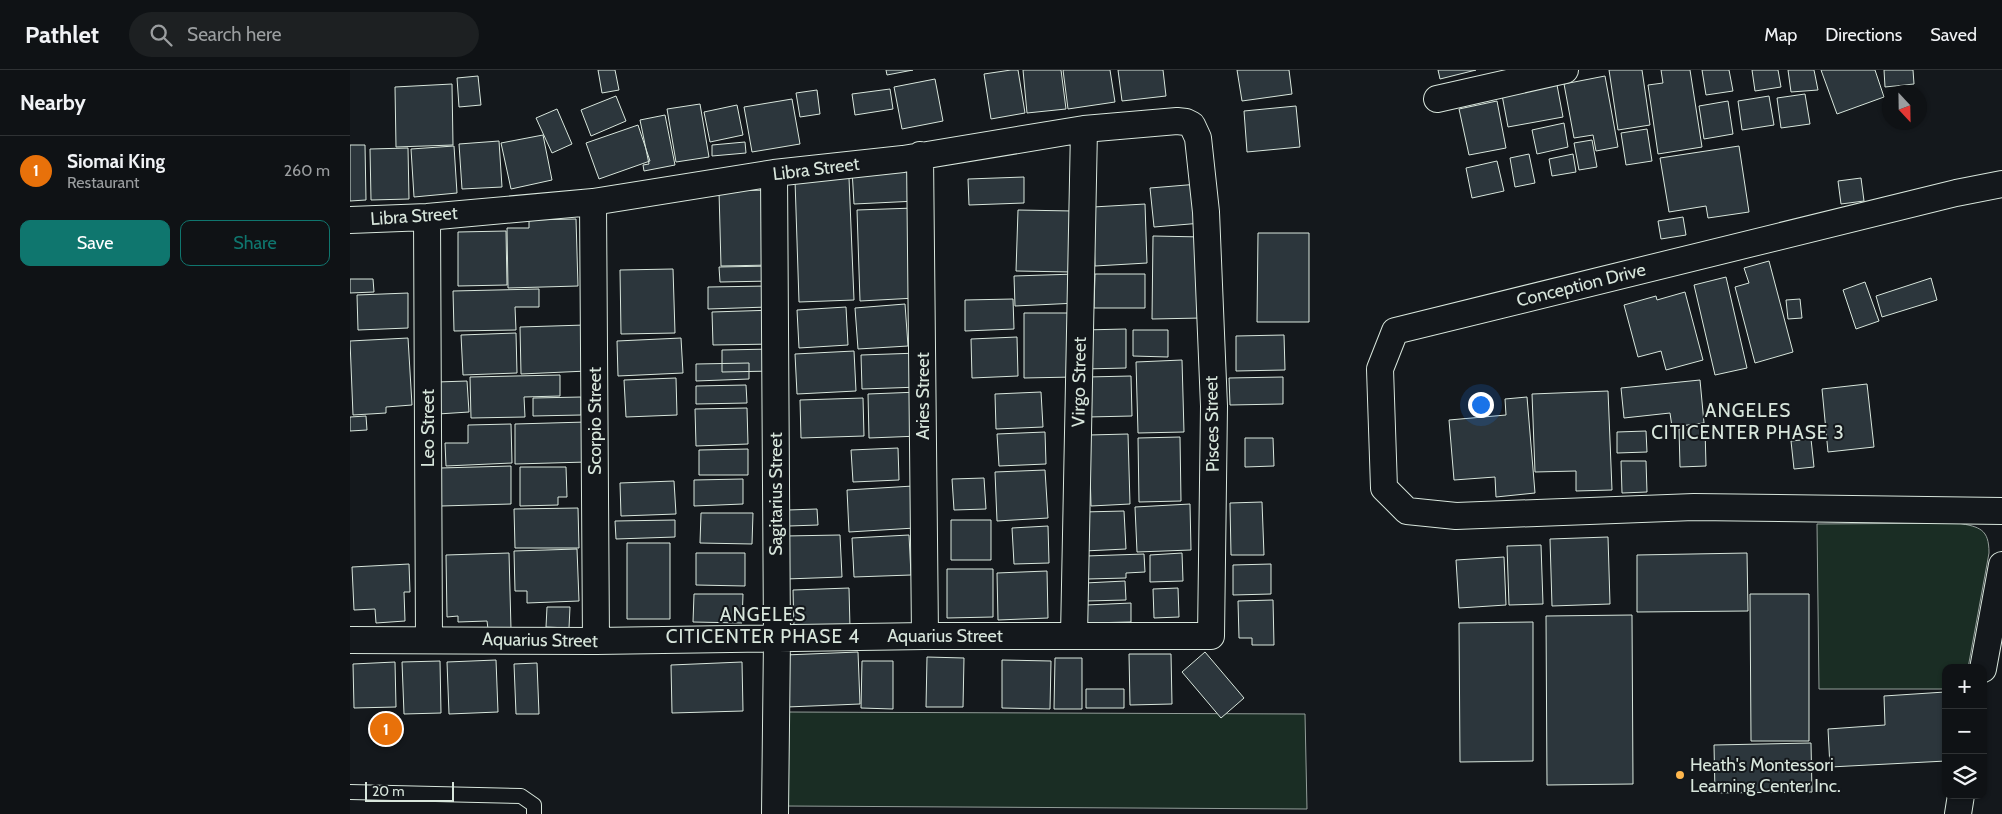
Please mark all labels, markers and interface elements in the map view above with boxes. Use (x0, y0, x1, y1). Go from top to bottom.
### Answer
search box (129, 12, 479, 57)
text: Pathlet (25, 20, 99, 49)
icon: search (147, 21, 175, 49)
text: Search here (187, 23, 281, 46)
text: Map (1764, 24, 1797, 46)
text: Directions (1825, 24, 1902, 46)
text: Saved (1930, 24, 1977, 46)
north arrow (1882, 85, 1927, 130)
text: Nearby (20, 90, 86, 115)
text: Siomai King (67, 150, 165, 173)
street label: Libra Street (771, 153, 861, 185)
text: 1 (33, 161, 39, 180)
text: 260 m (284, 161, 330, 180)
text: Restaurant (67, 173, 139, 192)
street label: Libra Street (370, 202, 458, 230)
button: Save (20, 220, 170, 266)
button: Share (180, 220, 330, 266)
street label: Conception Drive (1514, 258, 1648, 312)
street label: Virgo Street (1067, 337, 1091, 427)
street label: Aries Street (912, 352, 934, 440)
street label: Scorpio Street (584, 367, 606, 475)
street label: Pisces Street (1200, 376, 1224, 472)
street label: Leo Street (417, 389, 439, 467)
your location (1468, 392, 1494, 418)
district label: ANGELES CITICENTER PHASE 3 (1651, 399, 1845, 444)
street label: Sagitarius Street (765, 432, 787, 556)
district label: ANGELES CITICENTER PHASE 4 (666, 603, 860, 648)
street label: Aquarius Street (887, 625, 1003, 647)
street label: Aquarius Street (482, 628, 598, 652)
map controls (1942, 664, 1987, 799)
button: + (1942, 664, 1987, 709)
button: − (1942, 709, 1987, 754)
pin: 1 (370, 710, 402, 748)
place label: Heath's Montessori Learning Center Inc. (1690, 754, 1841, 797)
button: layers (1942, 754, 1987, 799)
marker: Heath's Montessori Learning Center Inc. (1674, 769, 1686, 781)
scale bar (365, 779, 454, 802)
text: 20 m (372, 782, 405, 800)

